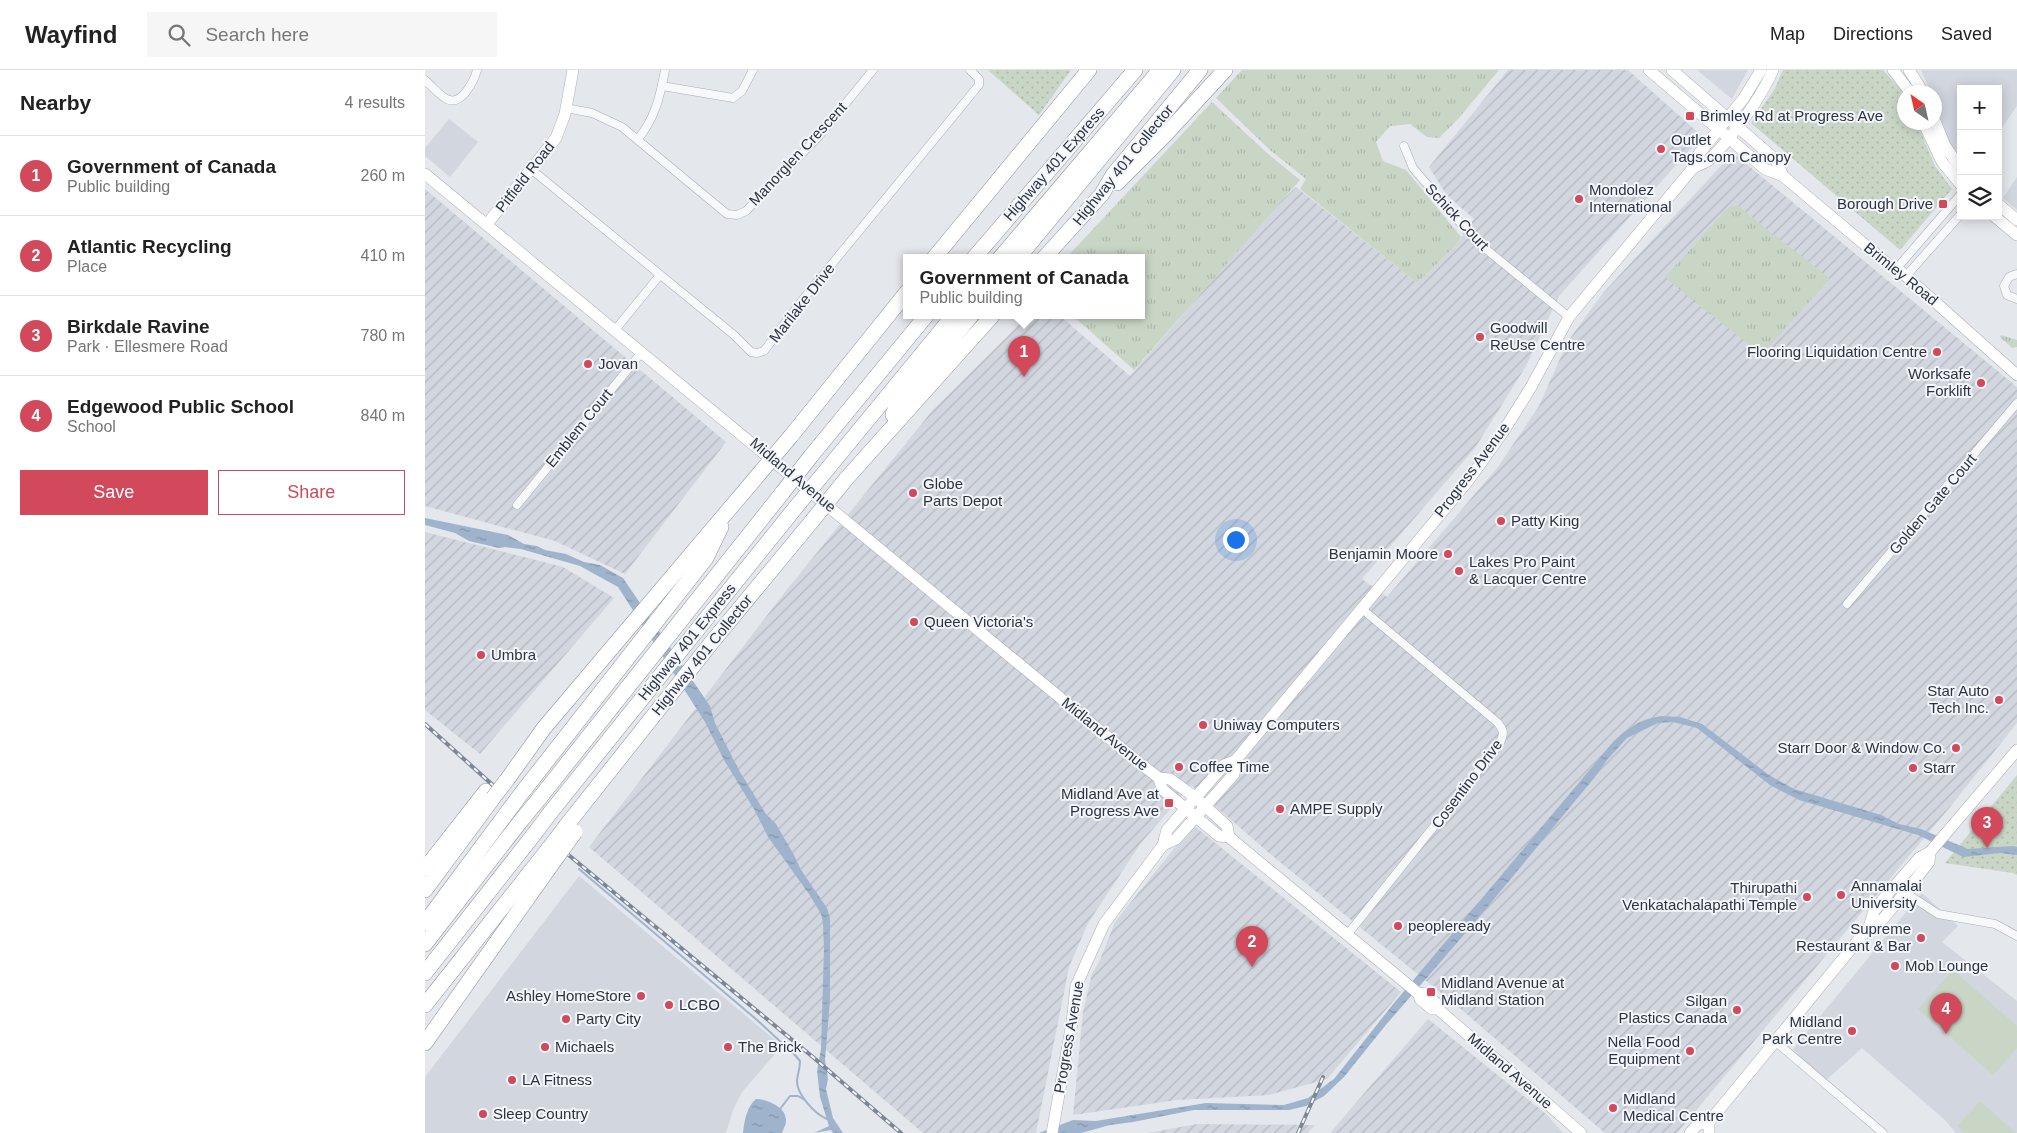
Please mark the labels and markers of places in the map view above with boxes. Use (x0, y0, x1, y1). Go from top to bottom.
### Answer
place label: Brimley Rd at Progress Ave (1700, 107, 1883, 124)
marker: Brimley Rd at Progress Ave (1684, 110, 1696, 122)
place label: Outlet Tags.com Canopy (1671, 131, 1792, 165)
marker: Outlet Tags.com Canopy (1655, 143, 1667, 155)
place label: Mondolez International (1589, 181, 1672, 215)
marker: Mondolez International (1573, 193, 1585, 205)
place label: Borough Drive (1837, 195, 1933, 212)
marker: Borough Drive (1937, 198, 1949, 210)
place label: Goodwill ReUse Centre (1490, 319, 1585, 353)
marker: Goodwill ReUse Centre (1474, 331, 1486, 343)
pin: 1 (1008, 336, 1040, 377)
place label: Flooring Liquidation Centre (1747, 343, 1927, 360)
marker: Flooring Liquidation Centre (1931, 346, 1943, 358)
place label: Jovan (598, 355, 638, 372)
marker: Jovan (582, 358, 594, 370)
place label: Worksafe Forklift (1908, 365, 1972, 399)
marker: Worksafe Forklift (1975, 377, 1987, 389)
place label: Globe Parts Depot (923, 475, 1003, 509)
marker: Globe Parts Depot (907, 487, 919, 499)
place label: Patty King (1511, 512, 1579, 529)
marker: Patty King (1495, 515, 1507, 527)
place label: Benjamin Moore (1329, 545, 1438, 562)
marker: Benjamin Moore (1442, 548, 1454, 560)
place label: Lakes Pro Paint & Lacquer Centre (1469, 553, 1587, 587)
marker: Lakes Pro Paint & Lacquer Centre (1453, 565, 1465, 577)
place label: Queen Victoria's (924, 613, 1033, 630)
marker: Queen Victoria's (908, 616, 920, 628)
place label: Umbra (491, 646, 537, 663)
marker: Umbra (475, 649, 487, 661)
place label: Star Auto Tech Inc. (1927, 682, 1989, 716)
marker: Star Auto Tech Inc. (1993, 694, 2005, 706)
place label: Uniway Computers (1213, 716, 1340, 733)
marker: Uniway Computers (1197, 719, 1209, 731)
place label: Starr Door & Window Co. (1778, 739, 1946, 756)
marker: Starr Door & Window Co. (1950, 742, 1962, 754)
place label: Coffee Time (1189, 758, 1270, 775)
place label: Starr (1923, 759, 1956, 776)
marker: Coffee Time (1173, 761, 1185, 773)
marker: Starr (1907, 762, 1919, 774)
place label: Midland Ave at Progress Ave (1061, 785, 1160, 819)
marker: Midland Ave at Progress Ave (1163, 797, 1175, 809)
place label: AMPE Supply (1290, 800, 1383, 817)
marker: AMPE Supply (1274, 803, 1286, 815)
pin: 3 (1971, 807, 2003, 848)
place label: Annamalai University (1851, 877, 1922, 911)
place label: Thirupathi Venkatachalapathi Temple (1622, 879, 1797, 913)
marker: Annamalai University (1835, 889, 1847, 901)
marker: Thirupathi Venkatachalapathi Temple (1801, 891, 1813, 903)
place label: peopleready (1408, 917, 1491, 934)
marker: peopleready (1392, 920, 1404, 932)
place label: Supreme Restaurant & Bar (1796, 920, 1911, 954)
pin: 2 (1236, 926, 1268, 967)
marker: Supreme Restaurant & Bar (1915, 932, 1927, 944)
place label: Mob Lounge (1905, 957, 1988, 974)
marker: Mob Lounge (1889, 960, 1901, 972)
place label: Midland Avenue at Midland Station (1441, 974, 1565, 1008)
marker: Midland Avenue at Midland Station (1425, 986, 1437, 998)
place label: Ashley HomeStore (506, 987, 631, 1004)
marker: Ashley HomeStore (635, 990, 647, 1002)
place label: Silgan Plastics Canada (1619, 992, 1728, 1026)
pin: 4 (1930, 993, 1962, 1034)
place label: LCBO (679, 996, 720, 1013)
marker: LCBO (663, 999, 675, 1011)
marker: Silgan Plastics Canada (1731, 1004, 1743, 1016)
place label: Party City (576, 1010, 642, 1027)
marker: Party City (560, 1013, 572, 1025)
place label: Midland Park Centre (1762, 1013, 1842, 1047)
marker: Midland Park Centre (1846, 1025, 1858, 1037)
place label: Nella Food Equipment (1607, 1033, 1681, 1067)
place label: Michaels (555, 1038, 614, 1055)
place label: The Brick (738, 1038, 802, 1055)
marker: Michaels (539, 1041, 551, 1053)
marker: The Brick (722, 1041, 734, 1053)
marker: Nella Food Equipment (1684, 1045, 1696, 1057)
place label: LA Fitness (522, 1071, 592, 1088)
marker: LA Fitness (506, 1074, 518, 1086)
place label: Midland Medical Centre (1623, 1090, 1724, 1124)
marker: Midland Medical Centre (1607, 1102, 1619, 1114)
place label: Sleep Country (493, 1105, 589, 1122)
marker: Sleep Country (477, 1108, 489, 1120)

